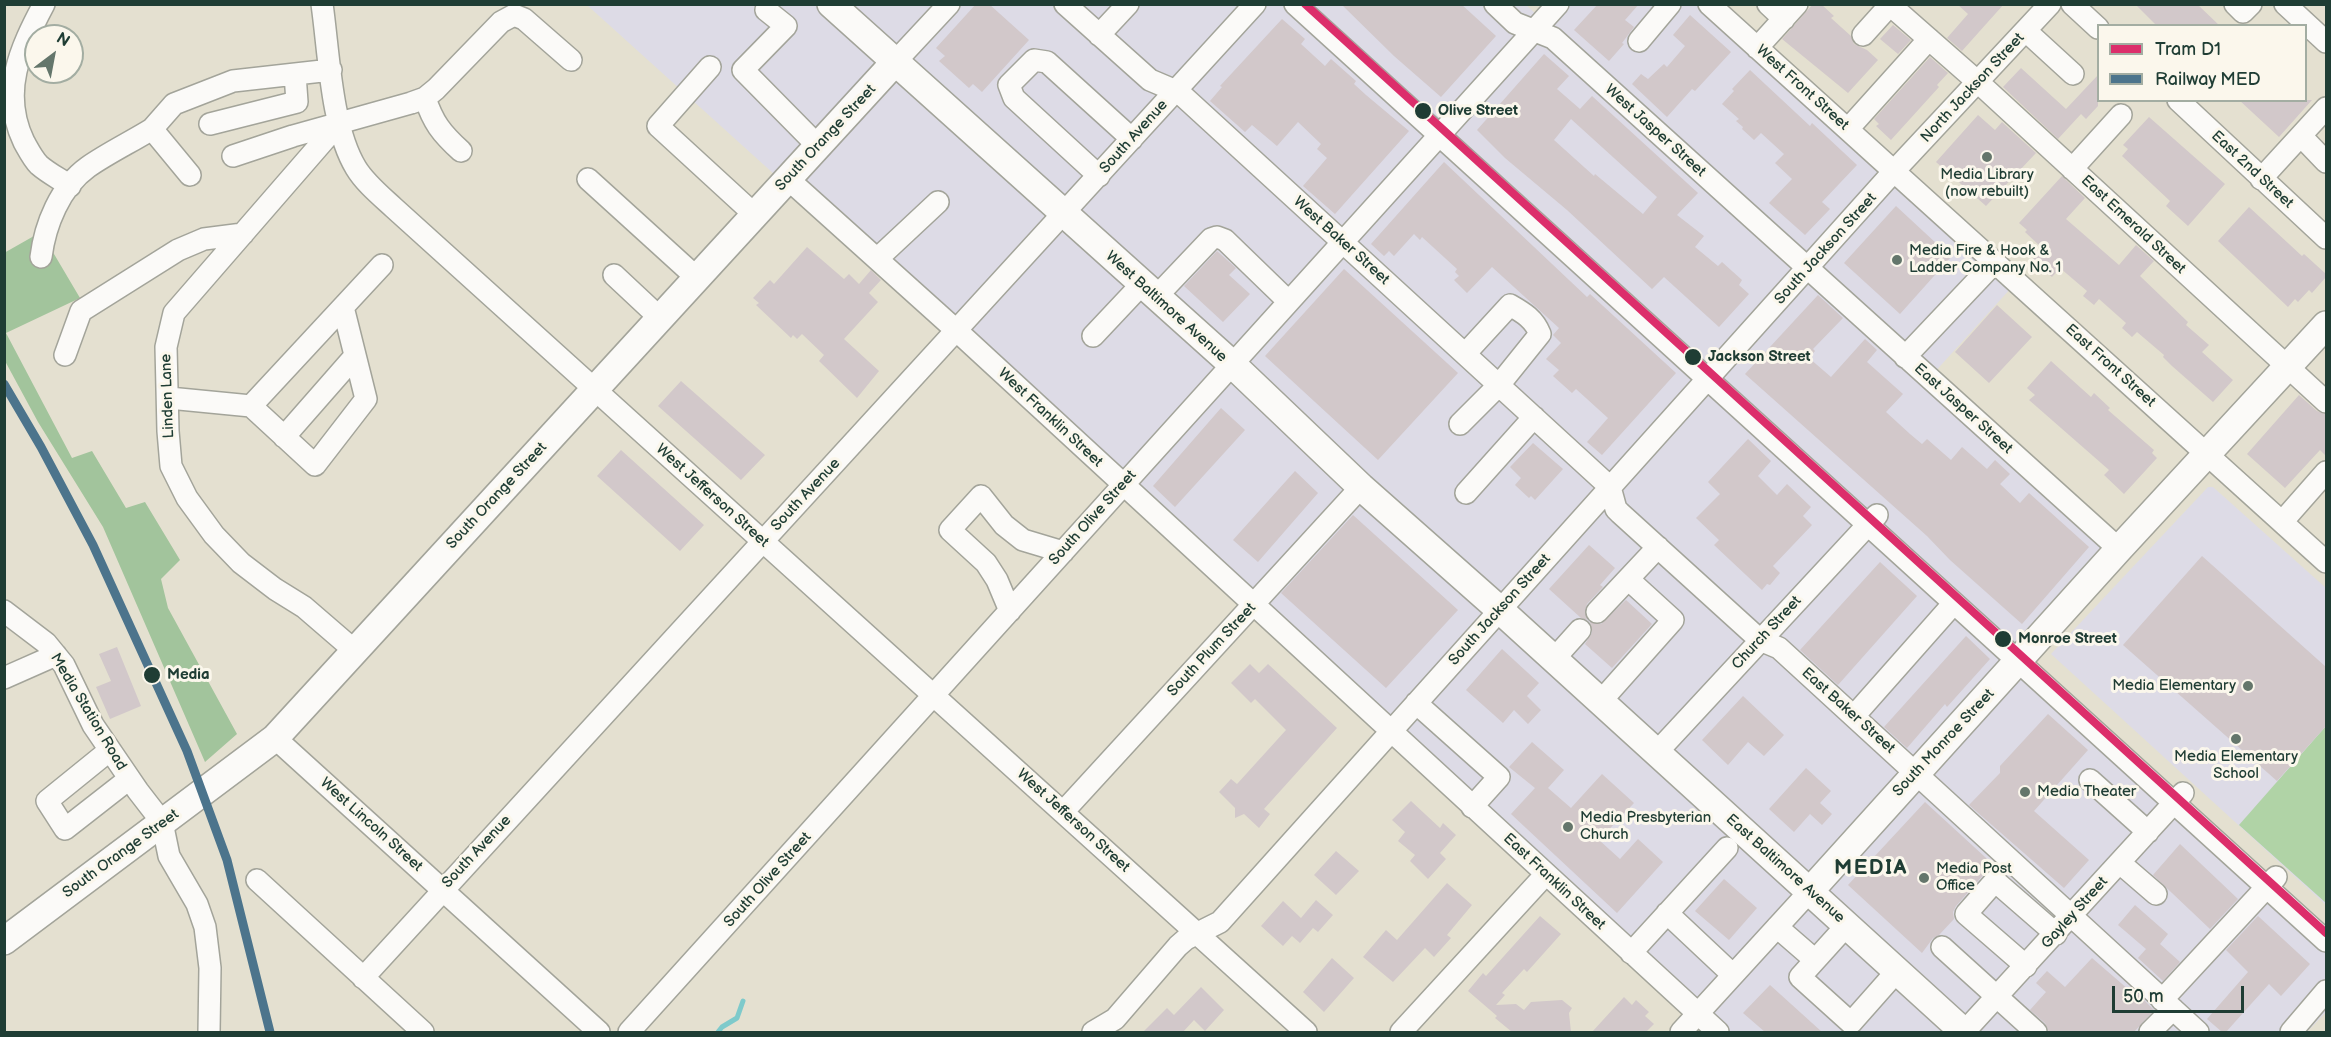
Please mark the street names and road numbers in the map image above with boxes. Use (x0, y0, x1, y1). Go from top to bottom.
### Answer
street label: North Jackson Street (1918, 29, 2028, 147)
street label: West Front Street (1752, 42, 1852, 134)
street label: South Orange Street (772, 81, 880, 195)
street label: West Jasper Street (1601, 81, 1709, 181)
street label: South Avenue (1096, 96, 1172, 178)
street label: East 2nd Street (2207, 127, 2297, 213)
street label: East Emerald Street (2077, 172, 2189, 278)
street label: South Jackson Street (1771, 190, 1881, 308)
street label: West Baker Street (1289, 193, 1393, 289)
street label: West Baltimore Avenue (1102, 248, 1230, 366)
street label: East Front Street (2061, 321, 2159, 411)
street label: Linden Lane (158, 353, 178, 439)
street label: East Jasper Street (1910, 360, 2016, 458)
street label: West Franklin Street (994, 365, 1106, 471)
street label: South Orange Street (443, 439, 551, 553)
street label: West Jefferson Street (652, 441, 772, 551)
street label: South Avenue (768, 455, 844, 535)
street label: South Olive Street (1046, 467, 1140, 569)
street label: South Jackson Street (1445, 551, 1555, 669)
street label: Church Street (1728, 593, 1806, 673)
street label: South Plum Street (1164, 599, 1260, 701)
street label: Media Station Road (46, 650, 130, 774)
street label: East Baker Street (1797, 664, 1899, 758)
street label: South Monroe Street (1890, 686, 1998, 800)
street label: West Jefferson Street (1013, 766, 1133, 876)
street label: West Lincoln Street (316, 774, 426, 876)
street label: South Orange Street (59, 806, 183, 902)
street label: East Baltimore Avenue (1722, 811, 1848, 927)
street label: South Avenue (439, 812, 515, 892)
street label: South Olive Street (721, 829, 815, 931)
street label: East Franklin Street (1499, 830, 1609, 934)
street label: Gayley Street (2038, 873, 2112, 953)

